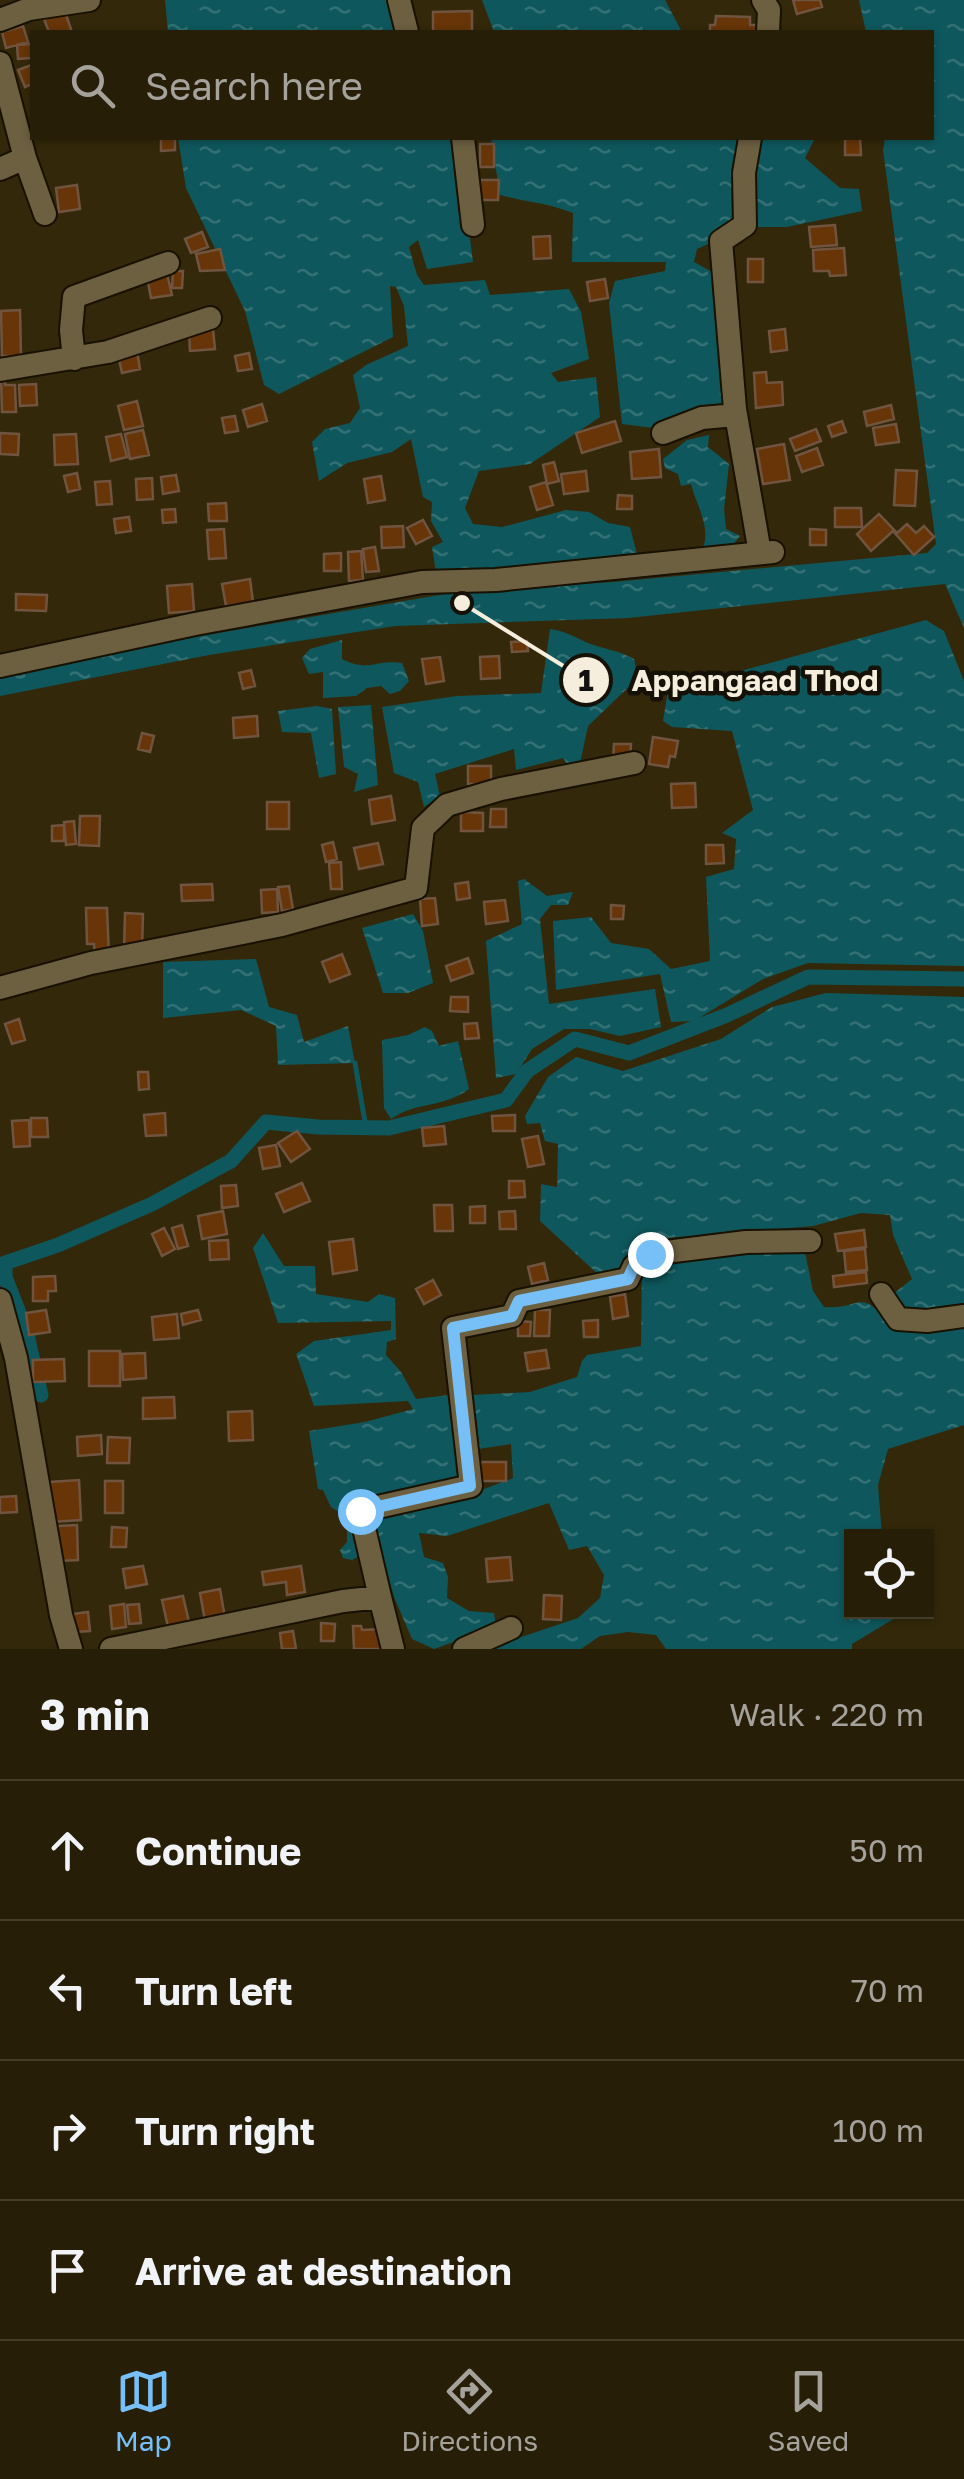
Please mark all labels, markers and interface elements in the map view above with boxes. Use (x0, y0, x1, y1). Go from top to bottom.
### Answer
search box (30, 30, 934, 140)
icon: search (65, 58, 120, 113)
text: Search here (145, 63, 363, 108)
callout: Appangaad Thod (561, 650, 898, 710)
text: 1 (578, 662, 594, 698)
text: Appangaad Thod (631, 662, 879, 698)
route end (628, 1232, 674, 1278)
route start (338, 1489, 384, 1535)
map controls (844, 1529, 934, 1619)
button: locate (844, 1529, 934, 1619)
text: 3 min (40, 1689, 150, 1739)
text: Walk · 220 m (729, 1695, 924, 1733)
icon: ahead (40, 1823, 95, 1878)
text: Continue (135, 1828, 301, 1873)
text: 50 m (849, 1831, 924, 1869)
icon: left (40, 1963, 95, 2018)
text: Turn left (135, 1968, 293, 2013)
text: 70 m (851, 1971, 924, 2009)
icon: right (40, 2103, 95, 2158)
text: Turn right (135, 2108, 315, 2153)
text: 100 m (832, 2111, 924, 2149)
icon: arrive (40, 2243, 95, 2298)
text: Arrive at destination (135, 2248, 512, 2293)
tab: Map (115, 2364, 172, 2457)
tab: Directions (401, 2364, 538, 2457)
tab: Saved (767, 2364, 849, 2457)

